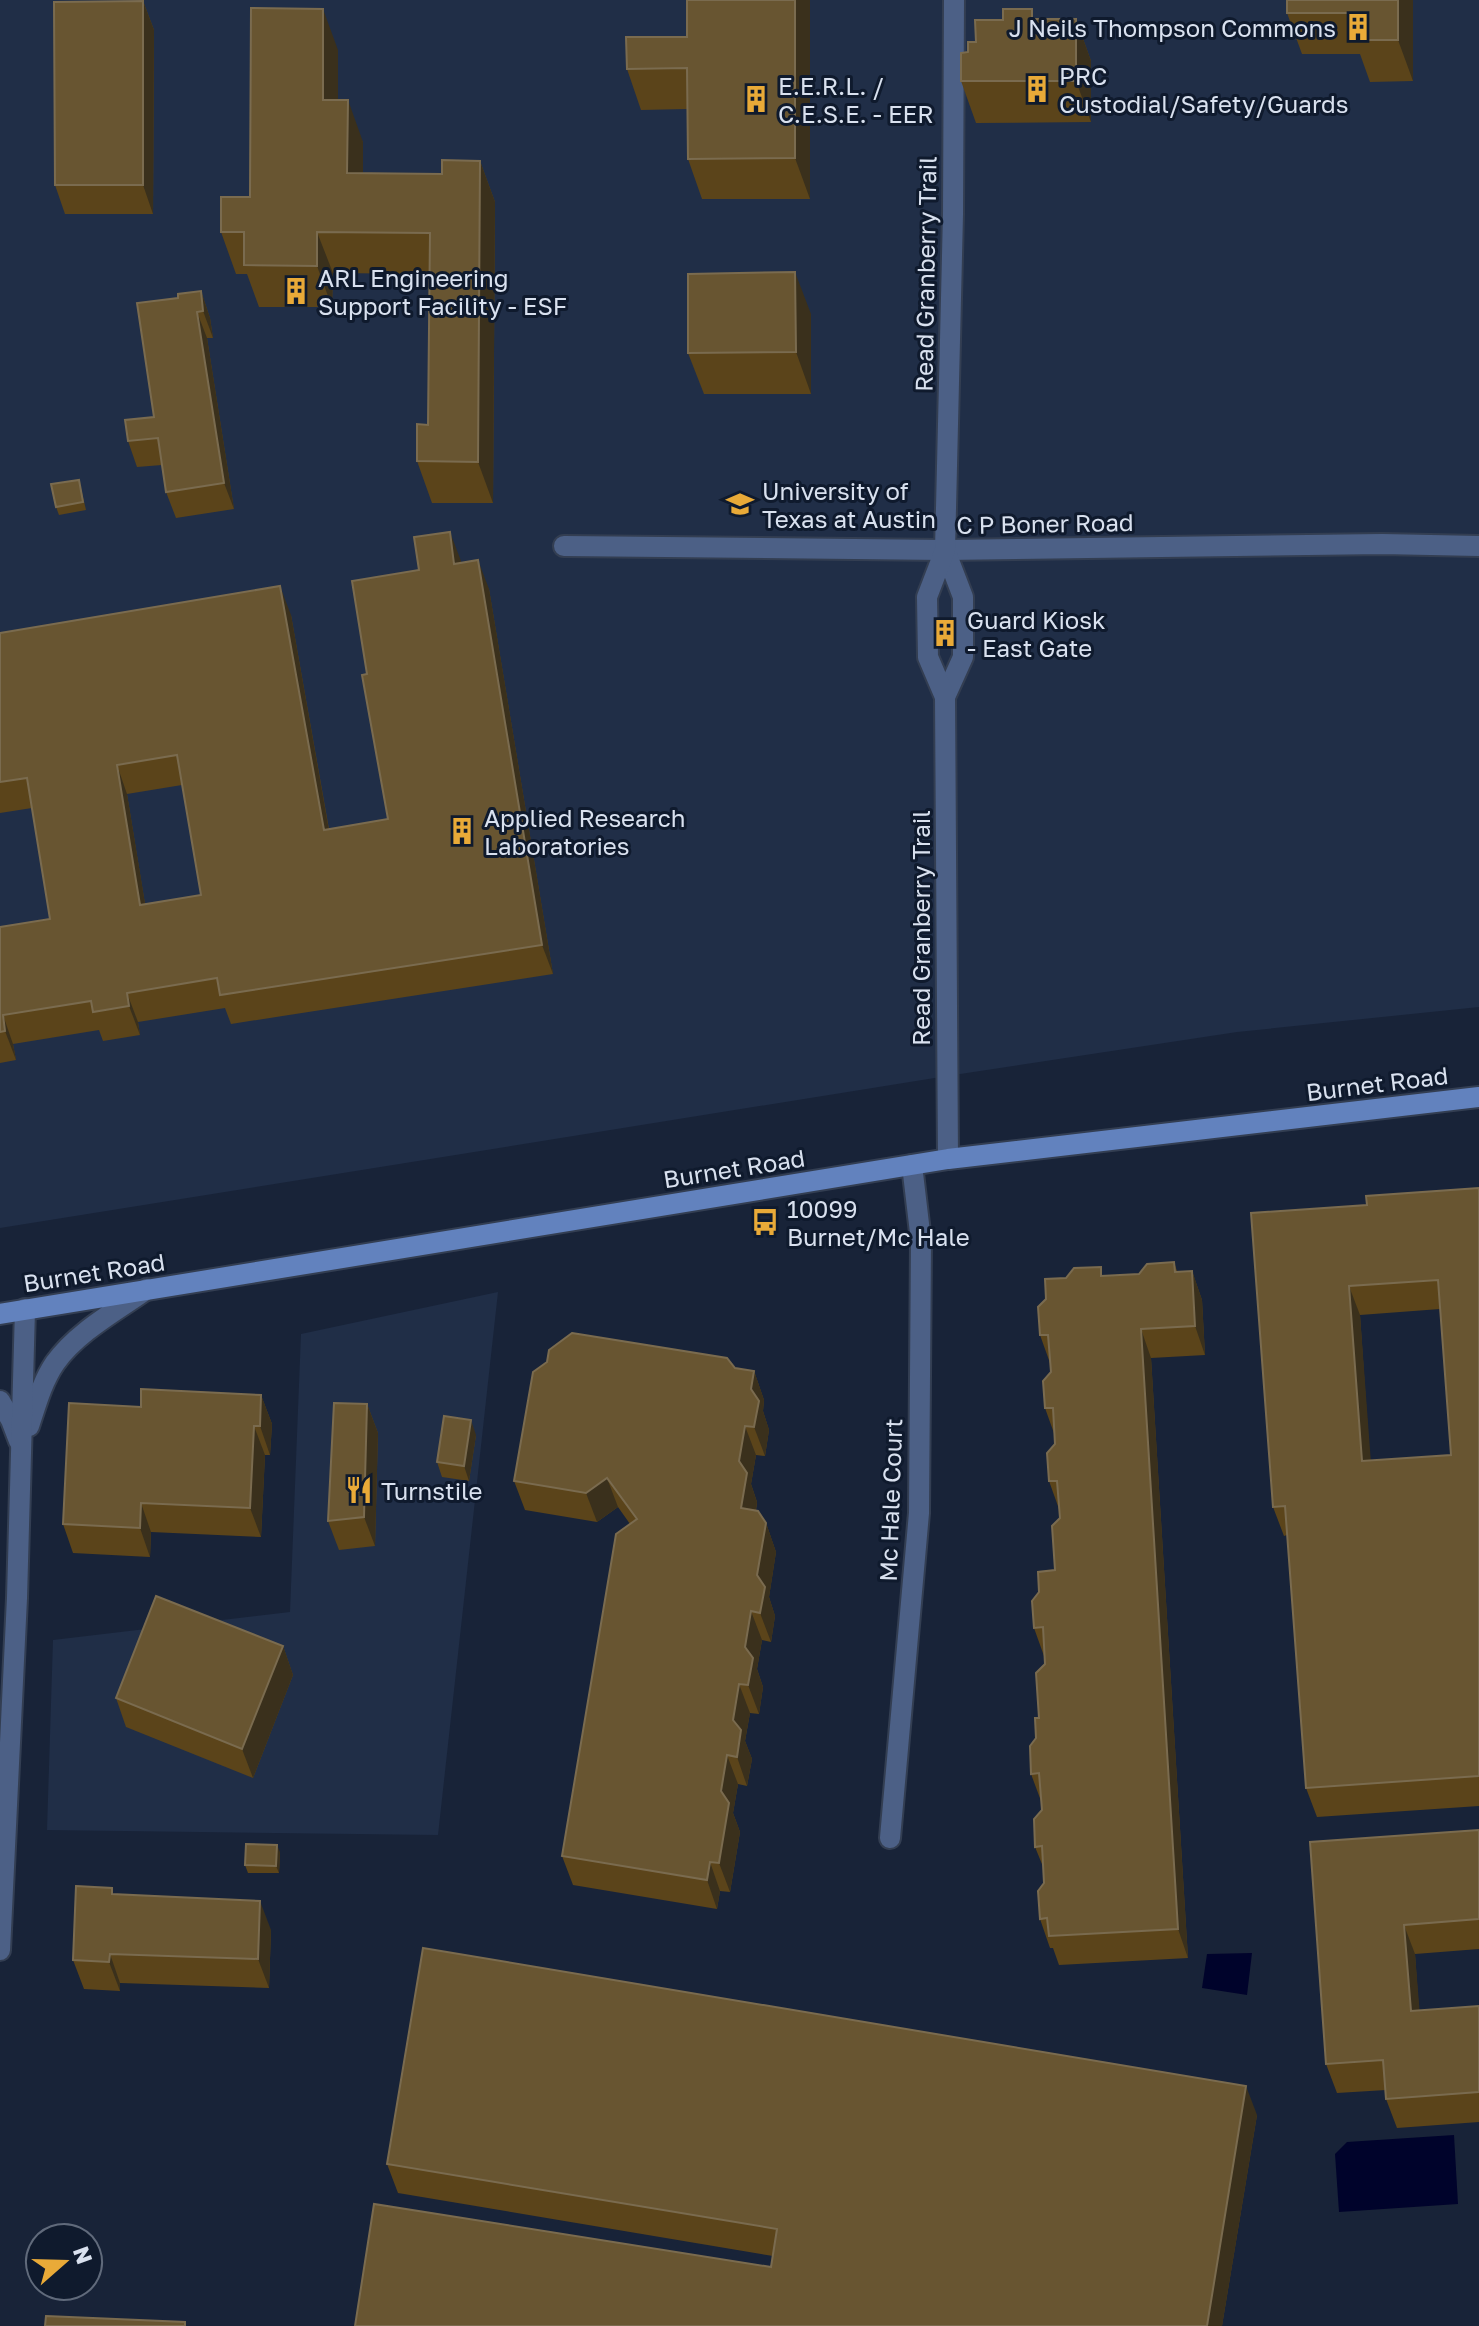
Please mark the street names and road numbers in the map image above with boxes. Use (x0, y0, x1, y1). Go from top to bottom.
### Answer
street label: Read Granberry Trail (908, 156, 942, 392)
street label: C P Boner Road (956, 507, 1134, 539)
street label: Read Granberry Trail (906, 810, 935, 1046)
street label: Burnet Road (1304, 1060, 1450, 1106)
street label: Burnet Road (661, 1142, 807, 1194)
street label: Burnet Road (21, 1246, 167, 1298)
street label: Mc Hale Court (873, 1418, 907, 1582)

